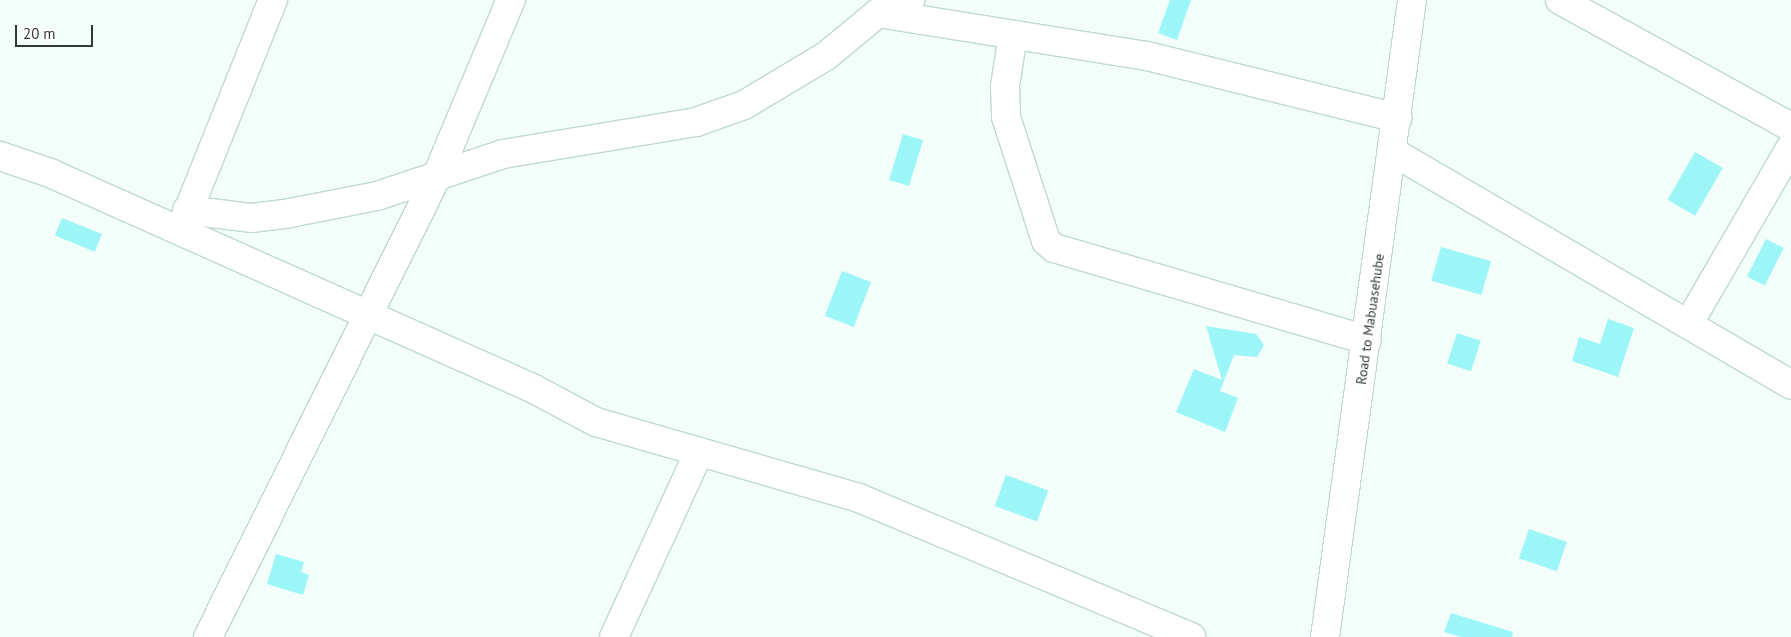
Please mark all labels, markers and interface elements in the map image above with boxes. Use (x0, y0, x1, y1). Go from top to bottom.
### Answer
scale bar (18, 15, 95, 47)
text: 20 m (23, 24, 56, 43)
street label: Road to Mabuasehube (1352, 252, 1388, 386)

